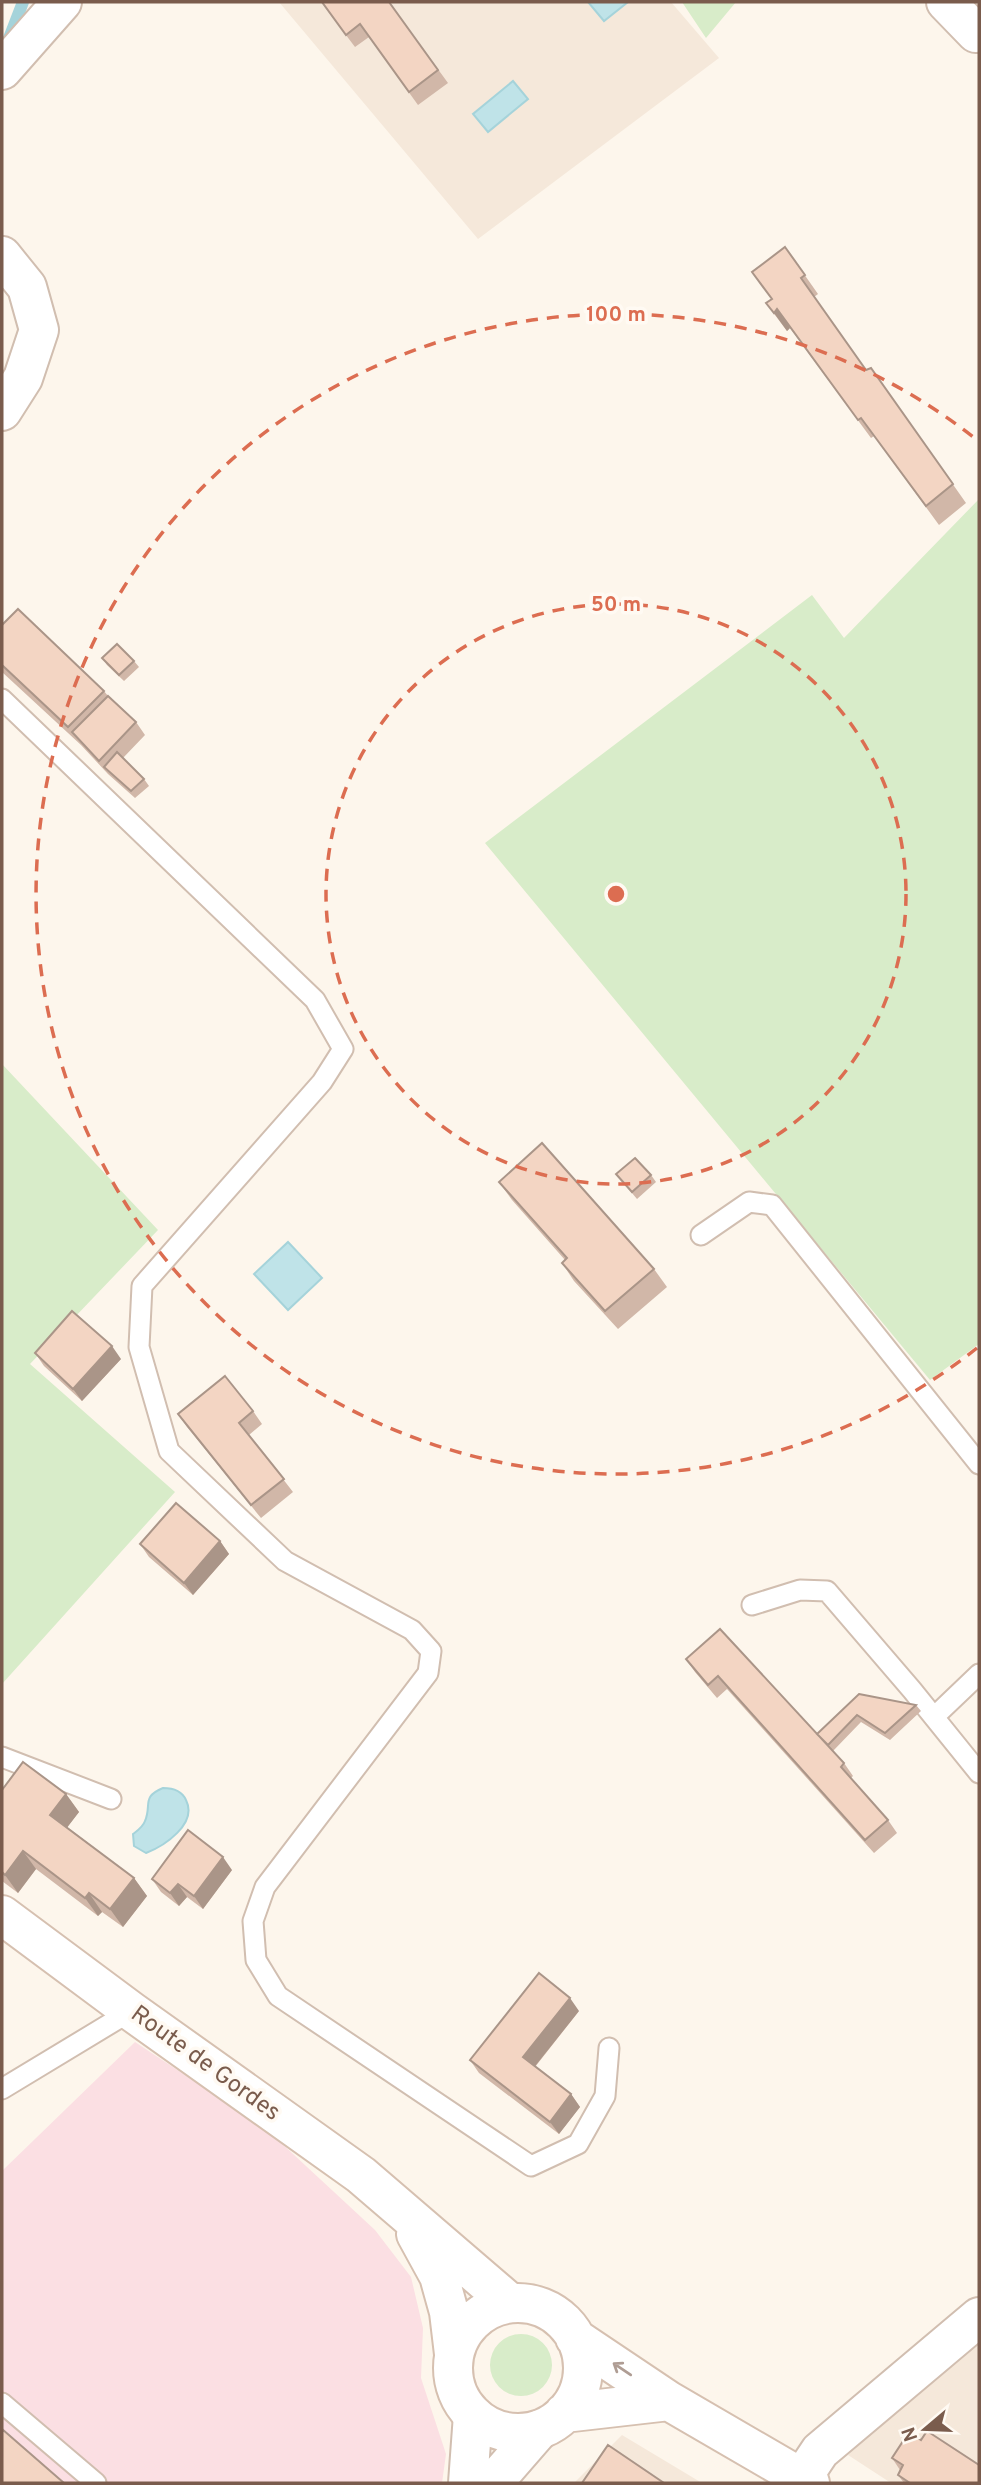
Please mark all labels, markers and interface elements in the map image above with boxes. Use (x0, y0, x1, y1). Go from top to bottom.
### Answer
text: 100 m (586, 302, 646, 329)
text: 50 m (591, 592, 641, 619)
centre of rings (604, 882, 628, 906)
street label: Route de Gordes (124, 2000, 286, 2128)
one-way arrow (613, 2362, 632, 2376)
north arrow (890, 2394, 960, 2464)
text: N (897, 2424, 924, 2444)

